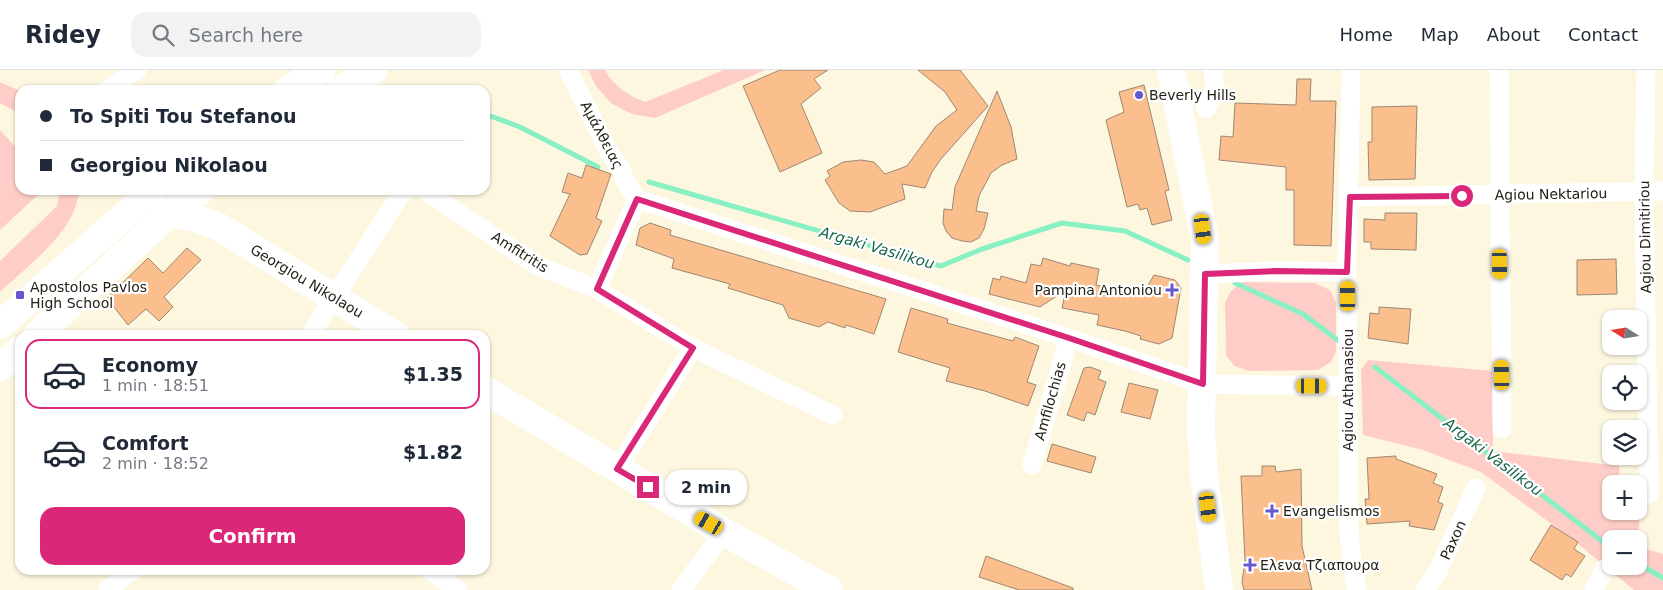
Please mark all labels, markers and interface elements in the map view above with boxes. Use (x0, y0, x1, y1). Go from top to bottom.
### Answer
search box (131, 12, 481, 57)
text: Ridey (25, 21, 101, 49)
icon: search (149, 21, 177, 49)
text: Search here (189, 24, 303, 46)
text: Home (1340, 24, 1393, 45)
text: Map (1421, 24, 1459, 45)
text: About (1487, 24, 1540, 45)
text: Contact (1568, 24, 1638, 45)
place label: Beverly Hills (1149, 87, 1236, 103)
marker: Beverly Hills (1133, 89, 1145, 101)
street label: Αμάλθειας (577, 98, 627, 172)
text: To Spiti Tou Stefanou (70, 105, 297, 127)
text: Georgiou Nikolaou (70, 154, 268, 176)
street label: Agiou Dimitiriou (1636, 180, 1654, 294)
route start (1451, 185, 1473, 207)
street label: Agiou Nektariou (1495, 185, 1607, 203)
car (1193, 213, 1212, 245)
water label: Argaki Vasilikou (816, 223, 937, 273)
street label: Amfitritis (489, 228, 551, 276)
street label: Georgiou Nikolaou (248, 241, 366, 321)
car (1492, 249, 1507, 279)
place label: Apostolos Pavlos High School (30, 279, 147, 311)
car (1340, 281, 1355, 311)
place label: Pampina Antoniou (1035, 282, 1162, 298)
marker: Pampina Antoniou (1166, 284, 1178, 296)
marker: Apostolos Pavlos High School (14, 289, 26, 301)
north arrow (1602, 310, 1648, 355)
map controls (1602, 310, 1647, 575)
street label: Agiou Athanasiou (1340, 329, 1356, 451)
icon: car (42, 352, 87, 397)
text: Economy (102, 354, 198, 376)
street label: Amfilochias (1031, 360, 1069, 442)
car (1494, 360, 1509, 390)
text: $1.35 (403, 363, 463, 385)
button: locate (1602, 365, 1647, 410)
text: 1 min · 18:51 (102, 376, 209, 395)
car (1297, 379, 1327, 394)
water label: Argaki Vasilikou (1439, 413, 1546, 500)
button: layers (1602, 420, 1647, 465)
icon: car (42, 430, 87, 475)
text: Comfort (102, 432, 189, 454)
text: $1.82 (403, 441, 463, 463)
text: 2 min · 18:52 (102, 454, 209, 473)
callout: 2 min (666, 470, 748, 504)
button: + (1602, 475, 1647, 520)
route end (637, 476, 659, 498)
text: 2 min (681, 478, 731, 497)
car (1198, 491, 1217, 523)
place label: Evangelismos (1283, 503, 1380, 519)
marker: Evangelismos (1265, 504, 1279, 518)
button: Confirm (40, 507, 465, 565)
car (692, 509, 725, 537)
street label: Paxon (1437, 518, 1469, 562)
button: − (1602, 530, 1647, 575)
place label: Ελενα Τζιαπουρα (1260, 557, 1380, 573)
marker: Ελενα Τζιαπουρα (1244, 559, 1256, 571)

